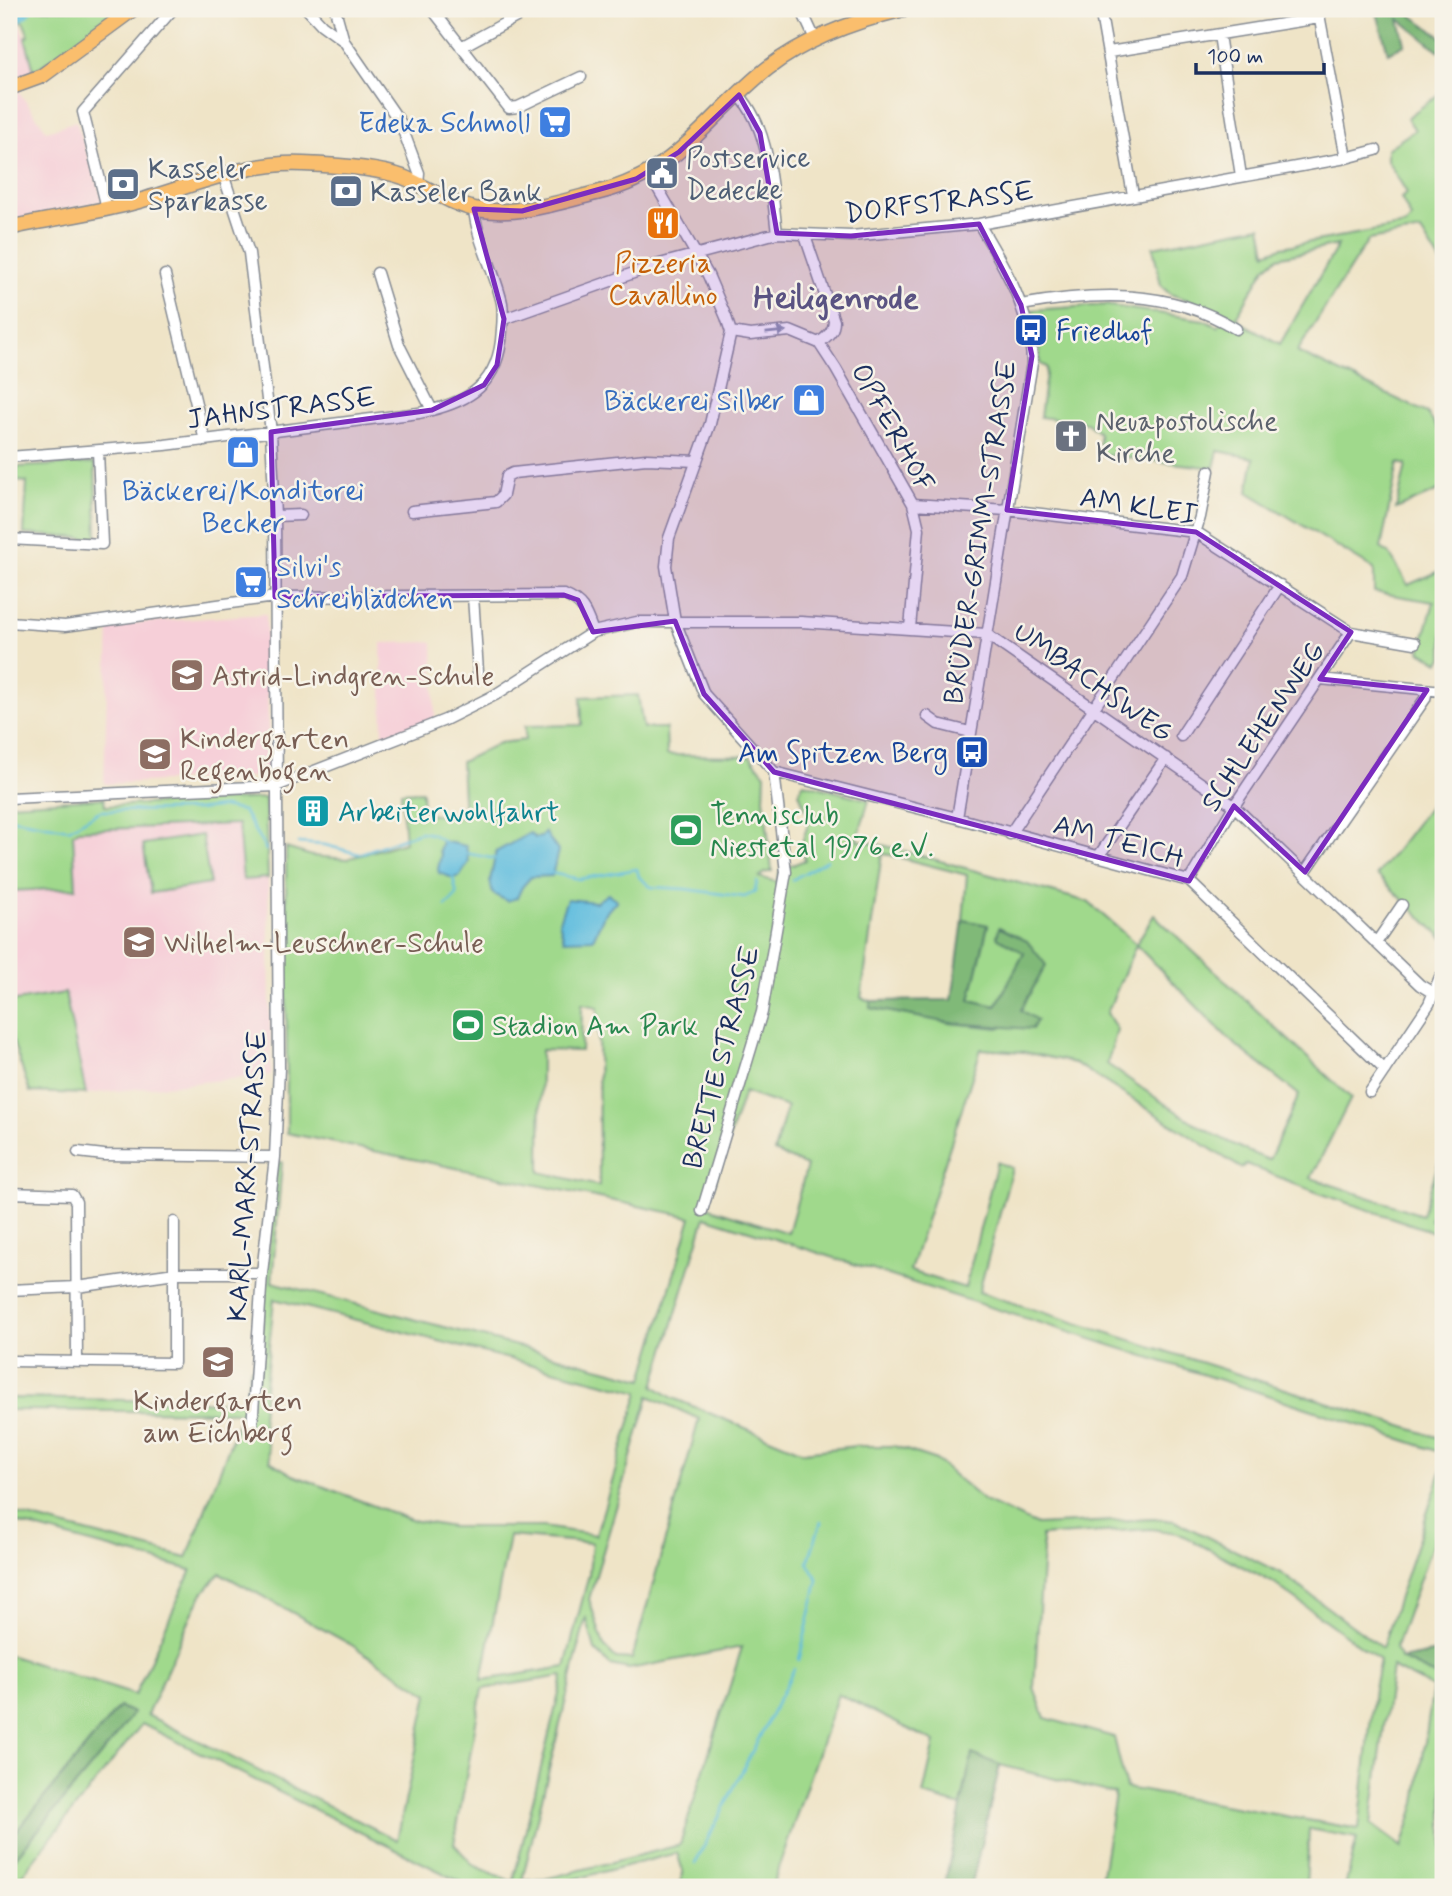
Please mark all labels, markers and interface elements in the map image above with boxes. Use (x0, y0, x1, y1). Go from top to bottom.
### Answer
scale bar (1196, 32, 1324, 76)
text: 100 m (1207, 43, 1263, 71)
supermarket icon: Edeka Schmoll (536, 103, 574, 141)
place label: Edeka Schmoll (358, 106, 530, 143)
place label: Postservice Dedecke (686, 141, 811, 210)
place label: Kasseler Sparkasse (148, 152, 268, 221)
public building icon: Postservice Dedecke (643, 154, 681, 192)
bank icon: Kasseler Sparkasse (104, 165, 142, 203)
bank icon: Kasseler Bank (327, 172, 365, 210)
street label: DORFSTRASSE (843, 174, 1036, 233)
place label: Kasseler Bank (370, 175, 543, 212)
restaurant icon: Pizzeria Cavallino (644, 204, 682, 242)
place label: Pizzeria Cavallino (608, 246, 718, 315)
district label: Heiligenrode (753, 278, 919, 321)
bus stop icon: Friedhof (1012, 311, 1050, 349)
place label: Friedhof (1056, 314, 1153, 351)
one-way arrow (765, 326, 787, 337)
street label: OPFERHOF (841, 357, 942, 499)
street label: BRÜDER-GRIMM-STRASSE (936, 358, 1027, 707)
street label: JAHNSTRASSE (185, 380, 378, 439)
shop icon: Bäckerei Silber (790, 381, 828, 419)
place label: Bäckerei Silber (604, 384, 784, 421)
place label: Neuapostolische Kirche (1096, 404, 1278, 473)
church icon: Neuapostolische Kirche (1052, 417, 1090, 455)
shop icon: Bäckerei/Konditorei Becker (224, 433, 262, 471)
place label: Bäckerei/Konditorei Becker (122, 474, 364, 543)
street label: AM KLEI (1077, 480, 1200, 535)
place label: Silvi's Schreiblädchen (276, 550, 453, 619)
supermarket icon: Silvi's Schreiblädchen (232, 563, 270, 601)
street label: UMBACHSWEG (1006, 614, 1180, 752)
street label: SCHLEHENWEG (1193, 635, 1335, 820)
school or university icon: Astrid-Lindgren-Schule (168, 656, 206, 694)
place label: Astrid-Lindgren-Schule (212, 659, 494, 696)
place label: Kindergarten Regenbogen (180, 722, 349, 794)
bus stop icon: Am Spitzen Berg (953, 733, 991, 771)
school or university icon: Kindergarten Regenbogen (136, 735, 174, 773)
place label: Am Spitzen Berg (738, 736, 948, 775)
building icon: Arbeiterwohlfahrt (294, 792, 332, 830)
place label: Arbeiterwohlfahrt (338, 795, 559, 832)
place label: Tennisclub Niestetal 1976 e.V. (710, 798, 934, 867)
street label: AM TEICH (1049, 807, 1188, 878)
sports icon: Tennisclub Niestetal 1976 e.V. (667, 811, 705, 849)
school or university icon: Wilhelm-Leuschner-Schule (120, 923, 158, 961)
place label: Wilhelm-Leuschner-Schule (164, 926, 484, 963)
street label: BREITE STRASSE (675, 942, 770, 1173)
sports icon: Stadion Am Park (449, 1006, 487, 1044)
place label: Stadion Am Park (492, 1009, 698, 1046)
street label: KARL-MARX-STRASSE (220, 1029, 277, 1323)
school or university icon: Kindergarten am Eichberg (199, 1343, 237, 1381)
place label: Kindergarten am Eichberg (133, 1384, 303, 1456)

